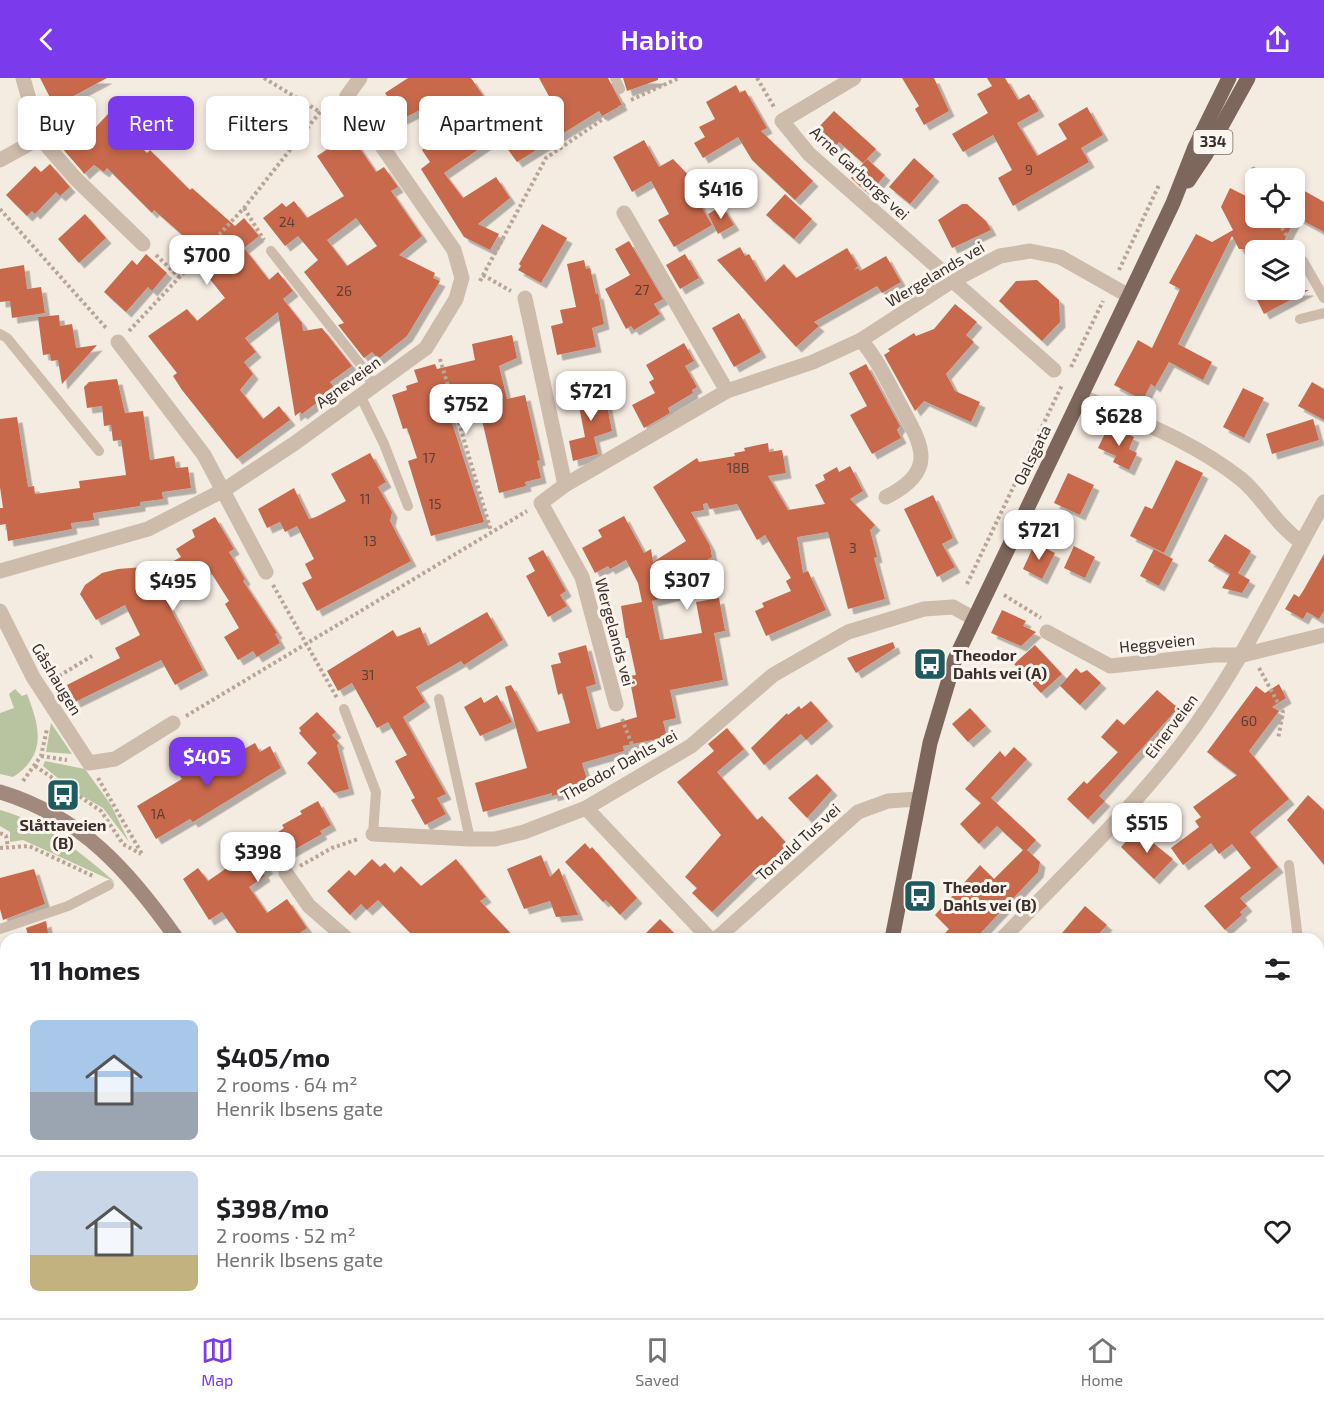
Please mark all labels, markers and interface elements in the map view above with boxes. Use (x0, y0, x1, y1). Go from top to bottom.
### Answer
icon: back (30, 23, 63, 56)
text: Habito (621, 23, 703, 55)
icon: share (1261, 23, 1294, 56)
chip: Buy (18, 96, 96, 150)
chip: Rent (108, 96, 194, 150)
chip: Filters (206, 96, 309, 150)
chip: New (321, 96, 407, 150)
chip: Apartment (419, 96, 564, 150)
street label: Arne Garborgs vei (807, 122, 914, 224)
road number: 334 (1194, 130, 1232, 154)
house number: 9 (1025, 161, 1033, 178)
map controls (1245, 168, 1305, 300)
button: locate (1245, 168, 1305, 228)
pin: $416 (685, 169, 757, 220)
text: $416 (699, 176, 743, 200)
house number: 24 (279, 213, 295, 230)
pin: $700 (171, 235, 243, 286)
street label: Wergelands vei (882, 237, 987, 310)
button: layers (1245, 240, 1305, 300)
text: $700 (183, 242, 231, 266)
house number: 27 (634, 281, 650, 298)
house number: 26 (336, 282, 352, 299)
street label: Agneveien (312, 352, 384, 411)
pin: $721 (555, 371, 627, 422)
text: $721 (570, 378, 612, 402)
pin: $752 (430, 384, 502, 435)
text: $752 (444, 391, 488, 415)
pin: $628 (1083, 396, 1155, 447)
text: $628 (1095, 403, 1143, 427)
street label: Oalsgata (1009, 421, 1054, 488)
house number: 17 (423, 449, 435, 466)
house number: 18B (727, 459, 749, 476)
house number: 11 (359, 490, 371, 507)
house number: 15 (428, 495, 442, 512)
pin: $721 (1003, 510, 1075, 561)
text: $721 (1018, 517, 1060, 541)
house number: 13 (363, 532, 377, 549)
house number: 3 (849, 539, 857, 556)
pin: $307 (651, 560, 723, 611)
pin: $495 (137, 561, 209, 612)
text: $307 (664, 567, 710, 591)
text: $495 (149, 568, 197, 592)
street label: Wergelands vei (592, 576, 639, 688)
street label: Heggveien (1118, 629, 1196, 656)
street label: Gåshaugen (28, 639, 86, 718)
place label: Theodor Dahls vei (A) (953, 645, 1047, 682)
bus stop icon: Theodor Dahls vei (A) (912, 646, 948, 682)
house number: 31 (361, 666, 375, 683)
street label: Einerveien (1140, 690, 1201, 762)
house number: 60 (1241, 712, 1257, 729)
street label: Theodor Dahls vei (557, 725, 680, 804)
pin: $405 (171, 737, 243, 788)
text: $405 (183, 744, 231, 768)
bus stop icon: Slåttaveien (B) (45, 777, 81, 813)
street label: Torvald Tus vei (752, 799, 844, 884)
pin: $515 (1111, 803, 1183, 854)
house number: 1A (151, 805, 165, 822)
text: $515 (1126, 810, 1168, 834)
place label: Slåttaveien (B) (20, 815, 106, 852)
pin: $398 (222, 832, 294, 883)
text: $398 (234, 839, 282, 863)
place label: Theodor Dahls vei (B) (943, 877, 1037, 914)
bus stop icon: Theodor Dahls vei (B) (902, 878, 938, 914)
icon: filters (1261, 953, 1294, 986)
text: 11 homes (30, 954, 140, 985)
text: $405/mo (216, 1041, 330, 1072)
icon: home (78, 1044, 150, 1116)
icon: heart (1261, 1064, 1294, 1097)
text: 2 rooms · 64 m² (216, 1072, 358, 1096)
text: Henrik Ibsens gate (216, 1096, 383, 1120)
text: $398/mo (216, 1192, 329, 1223)
icon: home (78, 1195, 150, 1267)
icon: heart (1261, 1215, 1294, 1248)
text: 2 rooms · 52 m² (216, 1223, 356, 1247)
text: Henrik Ibsens gate (216, 1247, 383, 1271)
tab: Map (201, 1334, 234, 1389)
tab: Saved (635, 1334, 679, 1389)
tab: Home (1081, 1334, 1123, 1389)

